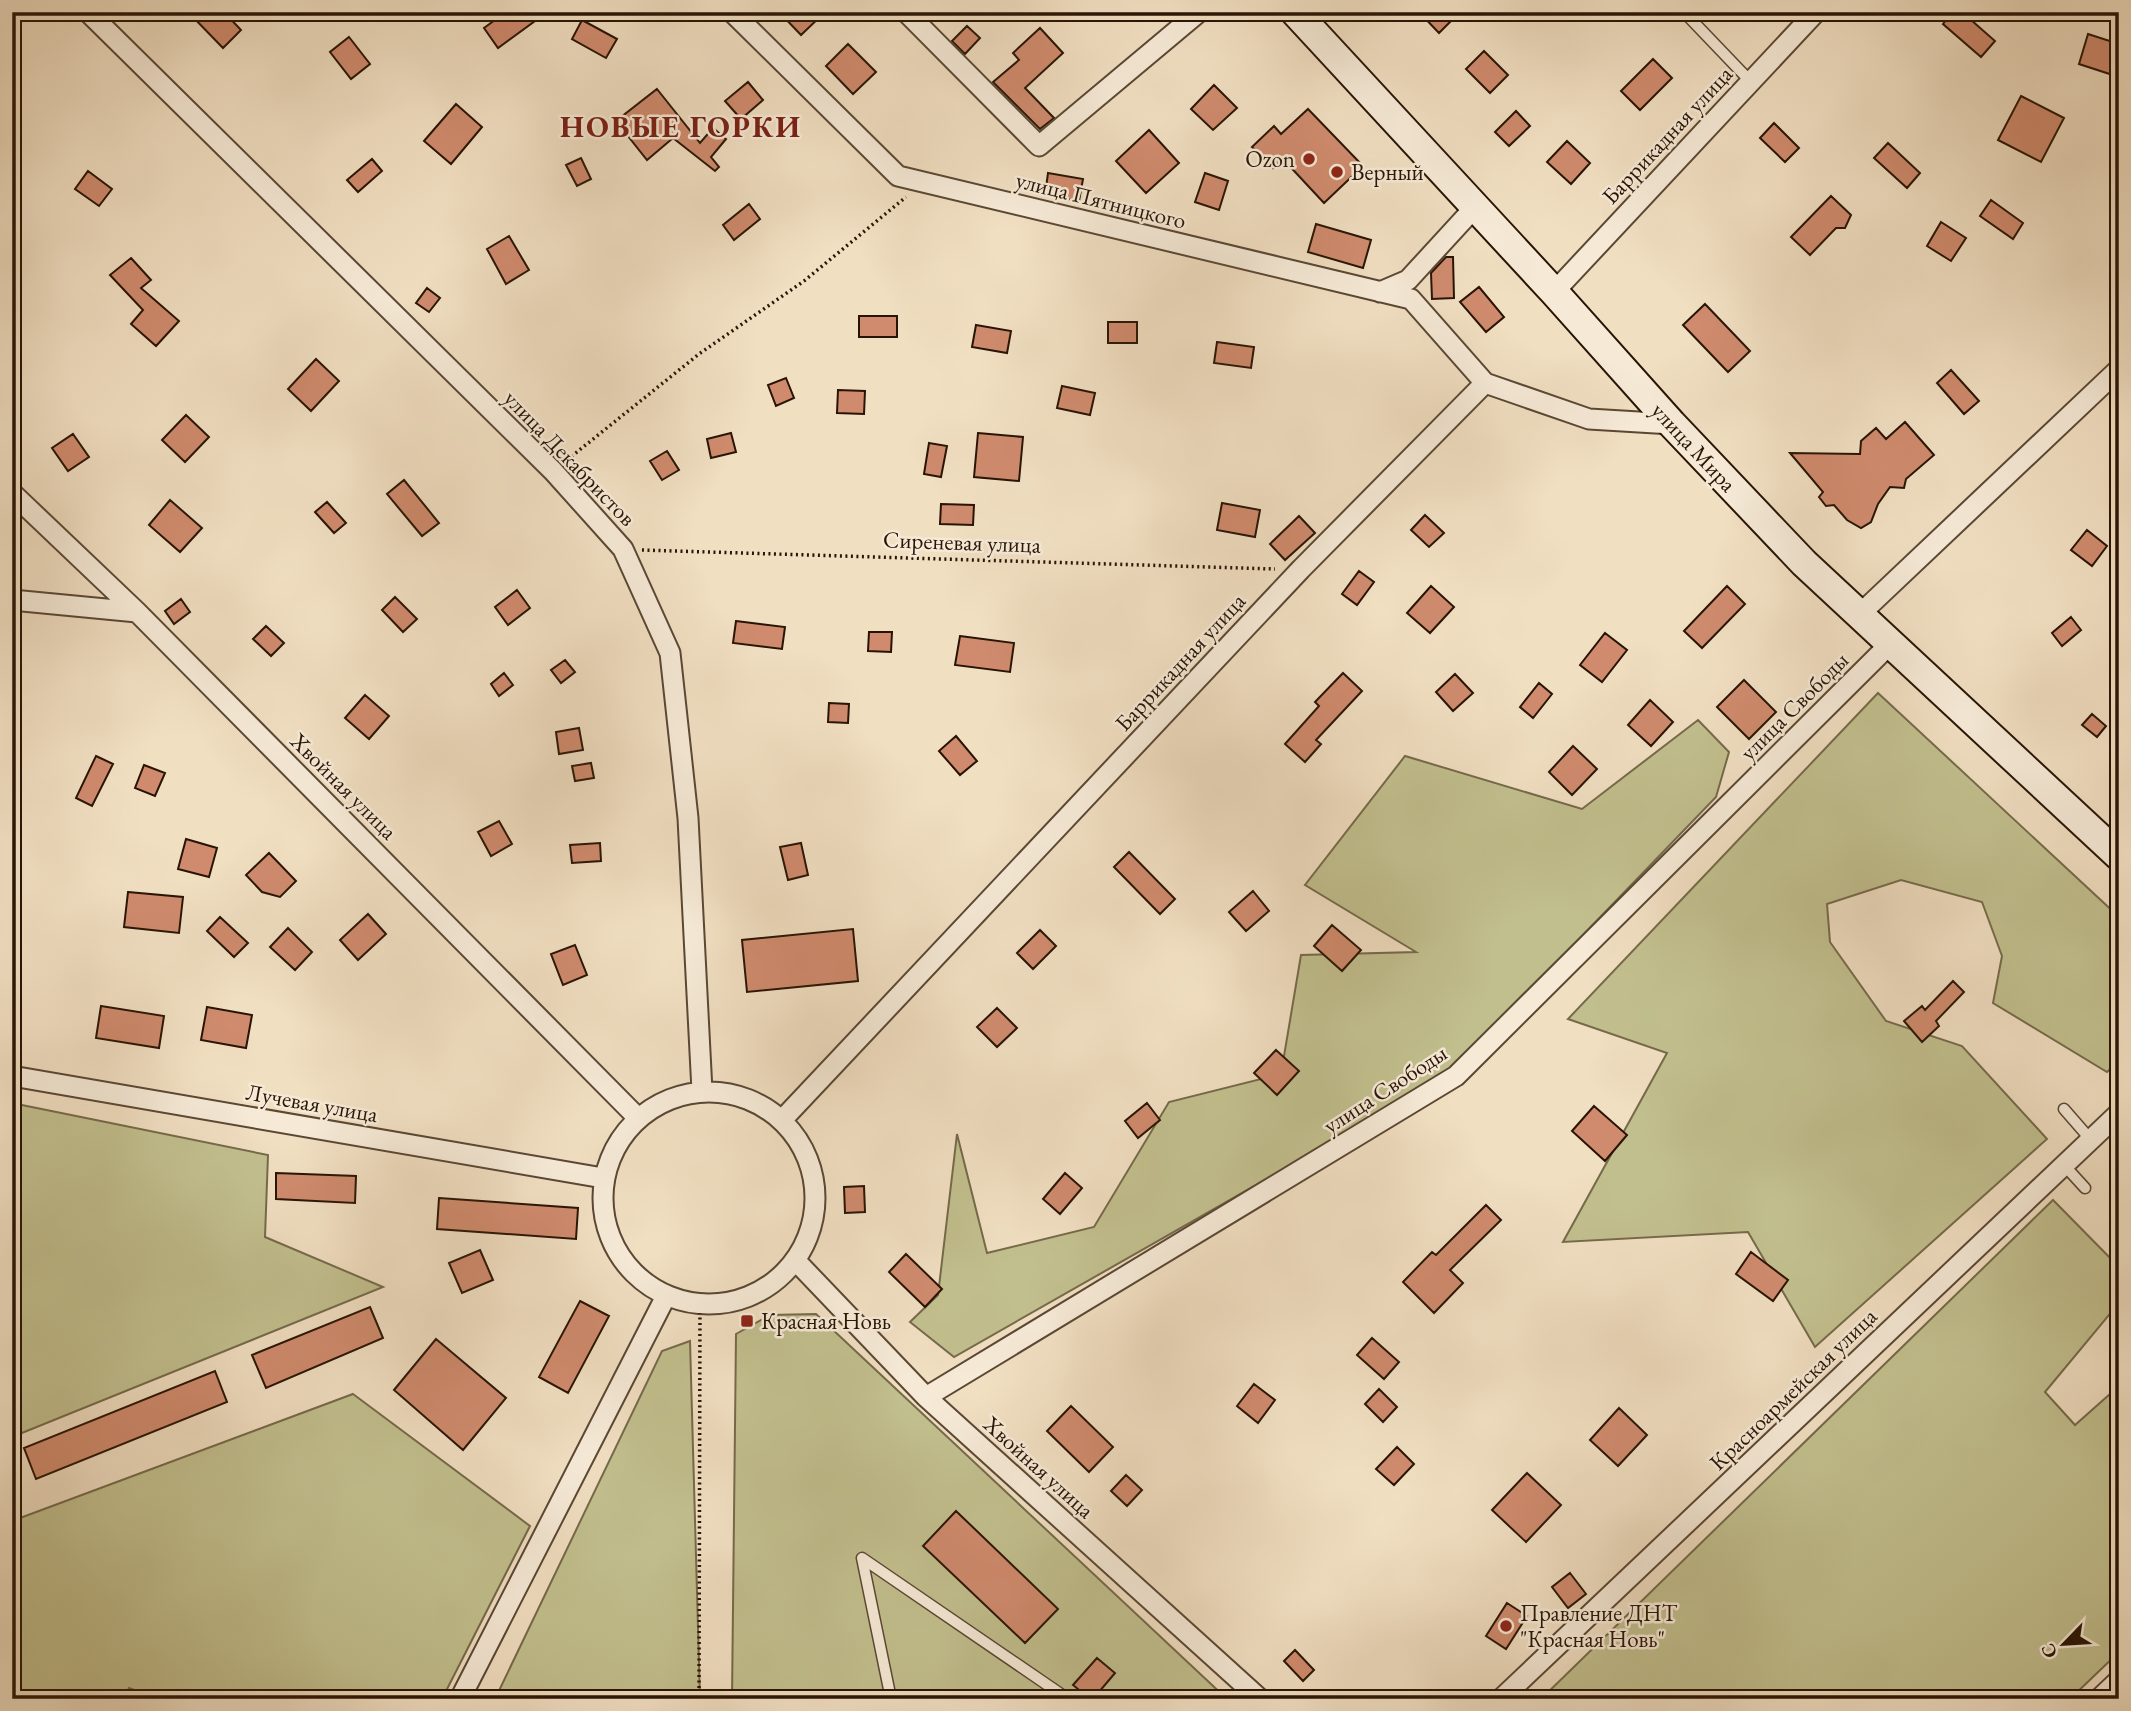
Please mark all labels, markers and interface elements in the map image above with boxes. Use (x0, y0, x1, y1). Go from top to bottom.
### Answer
street label: Баррикадная улица (1595, 59, 1739, 211)
district label: НОВЫЕ ГОРКИ (560, 107, 802, 146)
place label: Ozon (1245, 144, 1295, 174)
marker: Ozon (1301, 151, 1317, 167)
place label: Верный (1351, 157, 1424, 187)
street label: улица Пятницкого (1013, 164, 1189, 236)
marker: Верный (1329, 164, 1345, 180)
street label: улица Декабристов (497, 384, 643, 533)
street label: улица Мира (1645, 396, 1744, 499)
street label: Сиреневая улица (883, 524, 1042, 560)
street label: Баррикадная улица (1108, 586, 1252, 738)
street label: улица Свободы (1733, 645, 1855, 767)
street label: Хвойная улица (283, 725, 404, 846)
street label: улица Свободы (1317, 1038, 1453, 1140)
street label: Лучевая улица (244, 1077, 381, 1129)
street label: Красноармейская улица (1703, 1301, 1884, 1477)
place label: Красная Новь (761, 1306, 891, 1336)
marker: Красная Новь (739, 1313, 755, 1329)
street label: Хвойная улица (976, 1409, 1101, 1525)
place label: Правление ДНТ "Красная Новь" (1520, 1598, 1678, 1654)
north arrow (2030, 1610, 2100, 1680)
marker: Правление ДНТ "Красная Новь" (1498, 1618, 1514, 1634)
text: С (2035, 1640, 2063, 1662)

